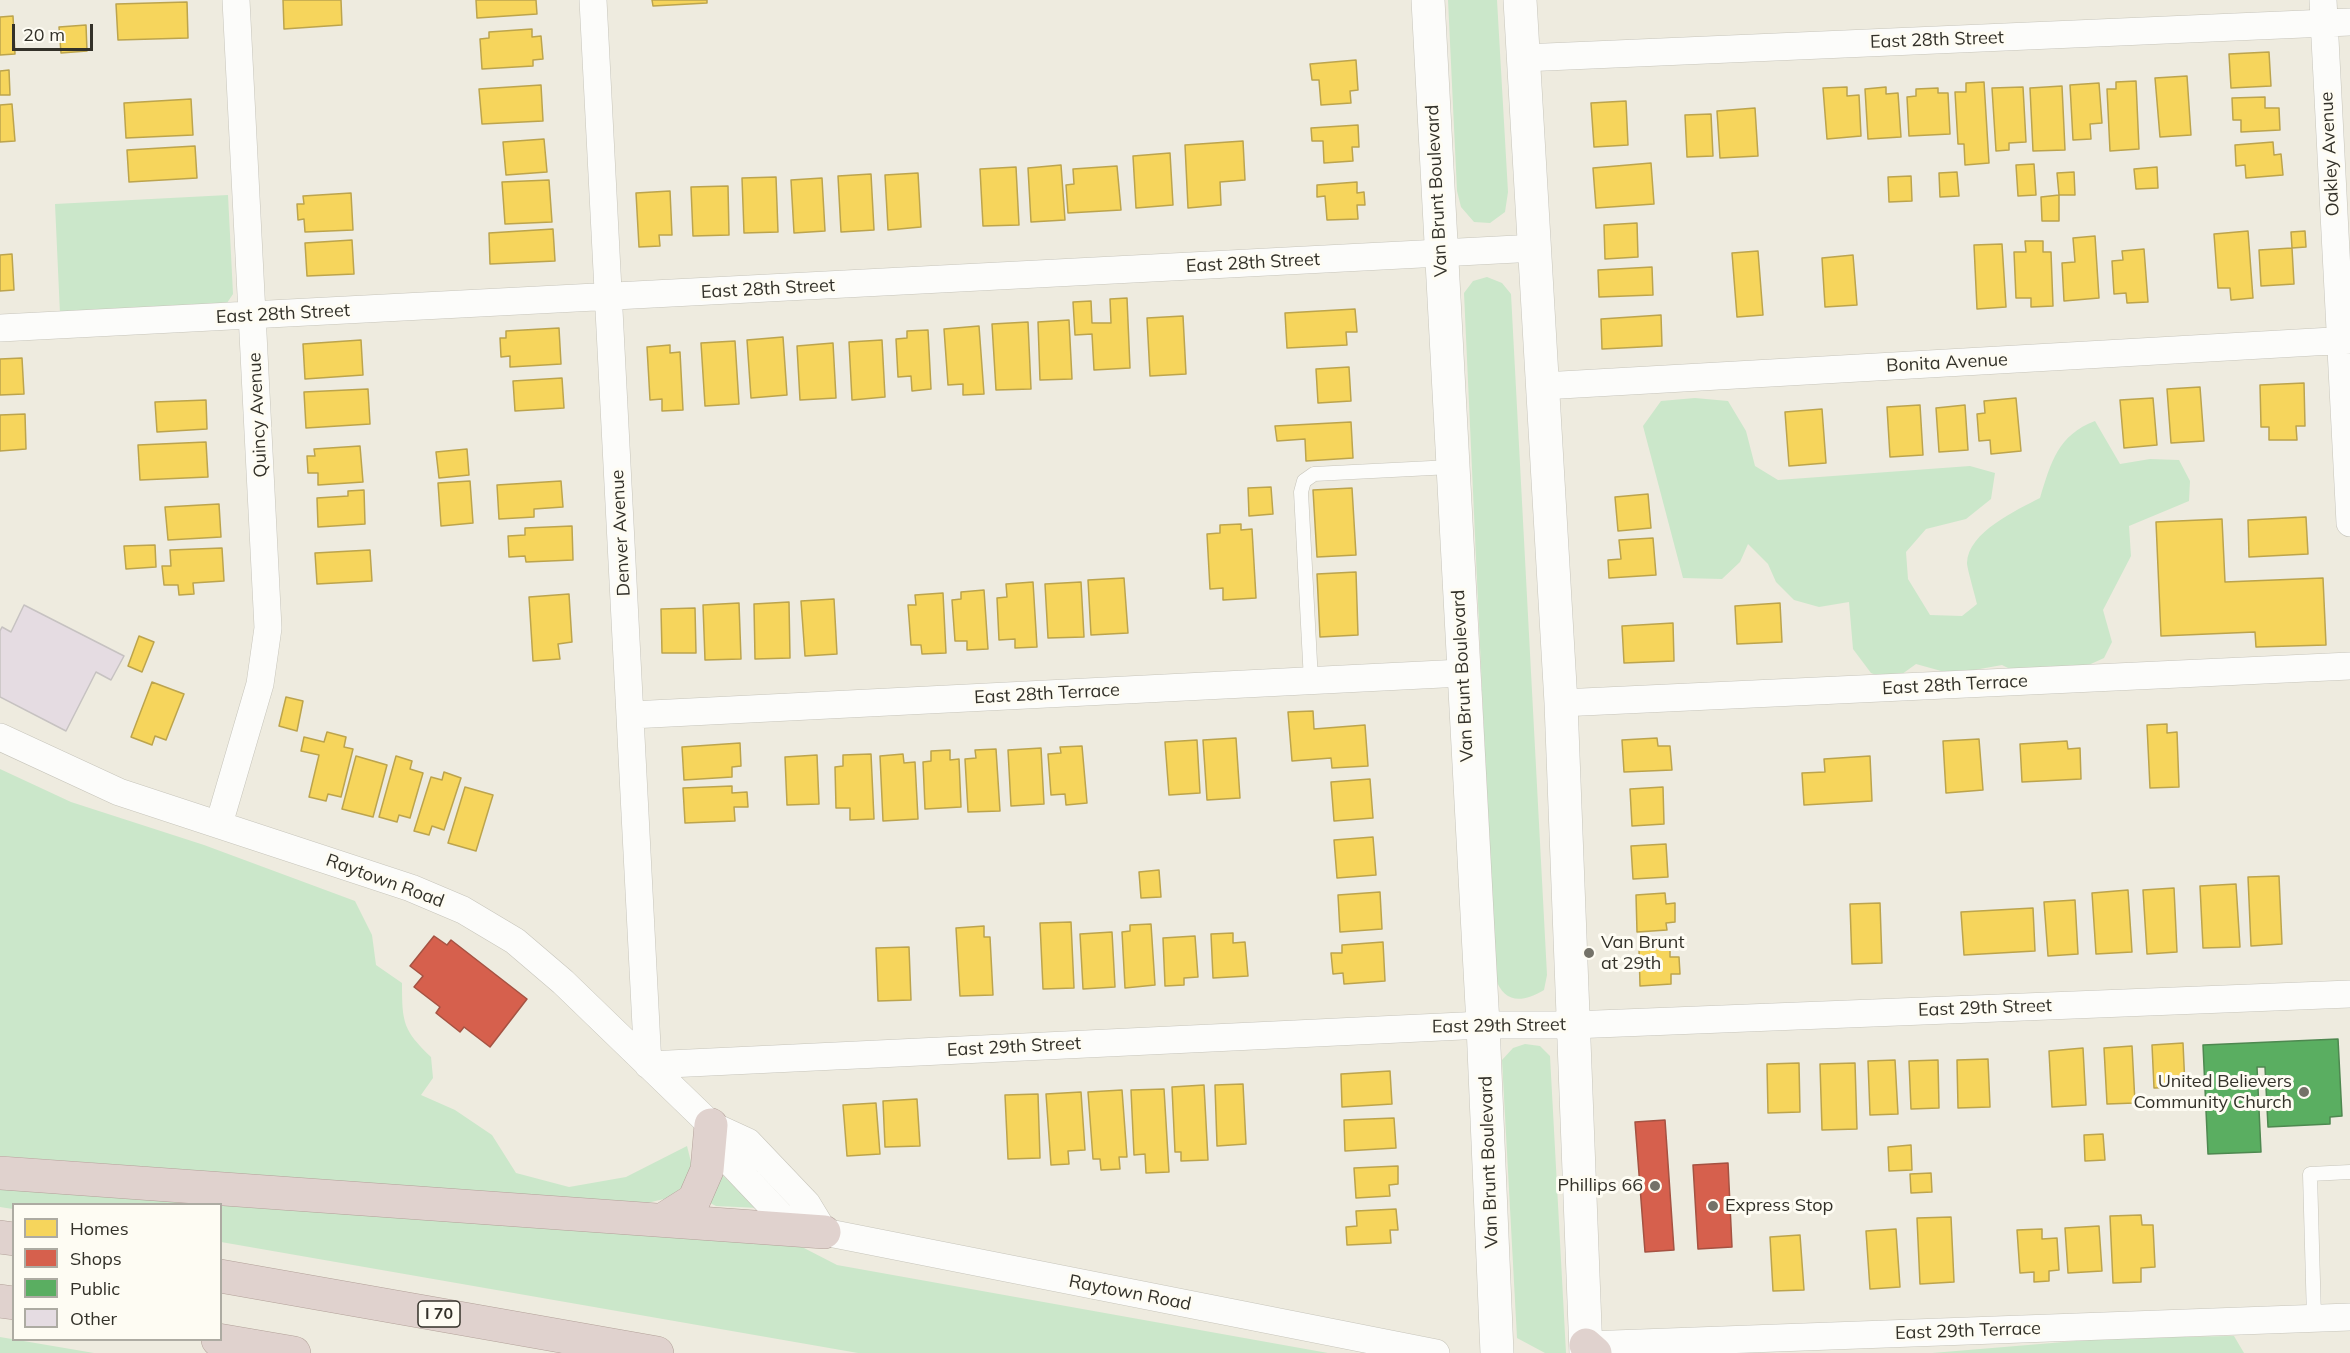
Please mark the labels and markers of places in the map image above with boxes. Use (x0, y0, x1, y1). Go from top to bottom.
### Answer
place label: Van Brunt at 29th (1601, 932, 1685, 974)
marker: Van Brunt at 29th (1582, 946, 1596, 960)
place label: United Believers Community Church (2133, 1071, 2292, 1114)
marker: United Believers Community Church (2297, 1085, 2311, 1099)
place label: Phillips 66 (1558, 1175, 1643, 1197)
marker: Phillips 66 (1648, 1179, 1662, 1193)
place label: Express Stop (1725, 1195, 1833, 1217)
marker: Express Stop (1706, 1199, 1720, 1213)

